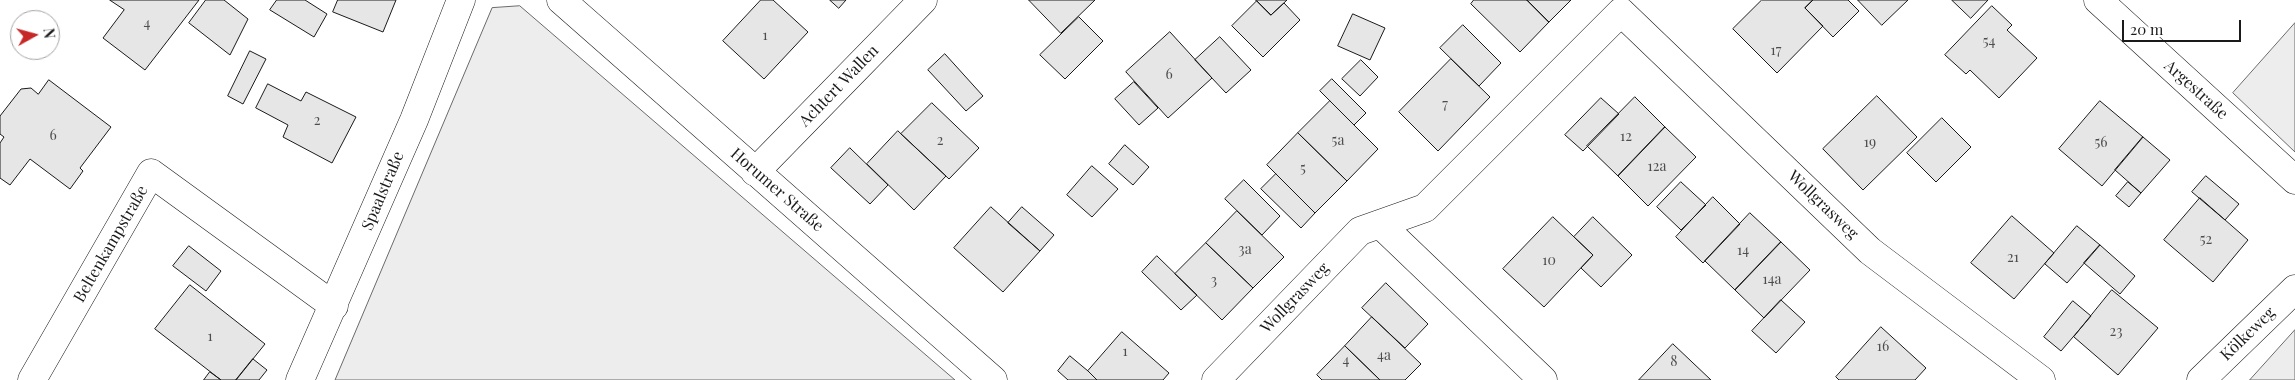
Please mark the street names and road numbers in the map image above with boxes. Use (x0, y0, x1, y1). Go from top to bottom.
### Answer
street label: Achtert Wallen (795, 41, 883, 131)
street label: Argestraße (2160, 56, 2232, 124)
street label: Horumer Straße (726, 144, 828, 236)
street label: Spaalstraße (358, 149, 408, 233)
street label: Wollgrasweg (1784, 167, 1862, 243)
street label: Beltenkampstraße (70, 182, 152, 306)
street label: Wollgrasweg (1257, 259, 1333, 337)
street label: Kölkeweg (2217, 303, 2279, 365)

